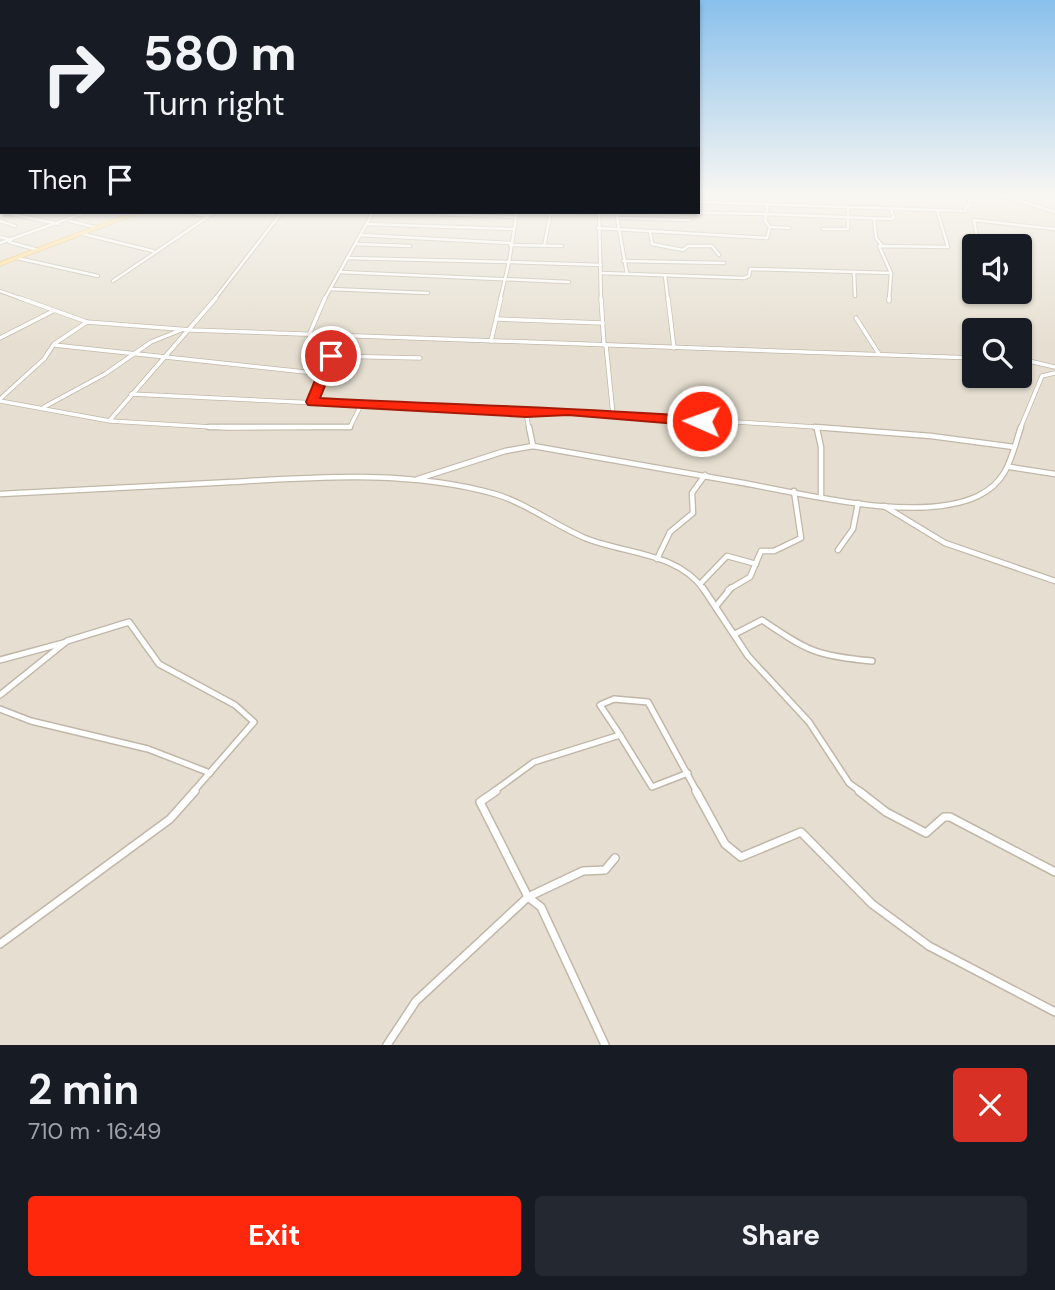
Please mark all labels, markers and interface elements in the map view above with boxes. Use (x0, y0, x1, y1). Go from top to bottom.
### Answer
text: 580 m (143, 21, 297, 85)
icon: right (28, 28, 119, 119)
text: Turn right (143, 83, 285, 125)
icon: arrive (101, 161, 139, 199)
text: Then (28, 163, 87, 197)
map controls (962, 234, 1032, 388)
button: sound (962, 234, 1032, 304)
button: search (962, 318, 1032, 388)
pin (301, 326, 361, 386)
icon: arrive (312, 337, 350, 375)
position arrow (665, 384, 739, 458)
text: 2 min (28, 1062, 139, 1117)
button: close (953, 1068, 1027, 1142)
text: 710 m · 16:49 (28, 1116, 161, 1146)
button: Exit (28, 1196, 521, 1276)
button: Share (535, 1196, 1027, 1276)

